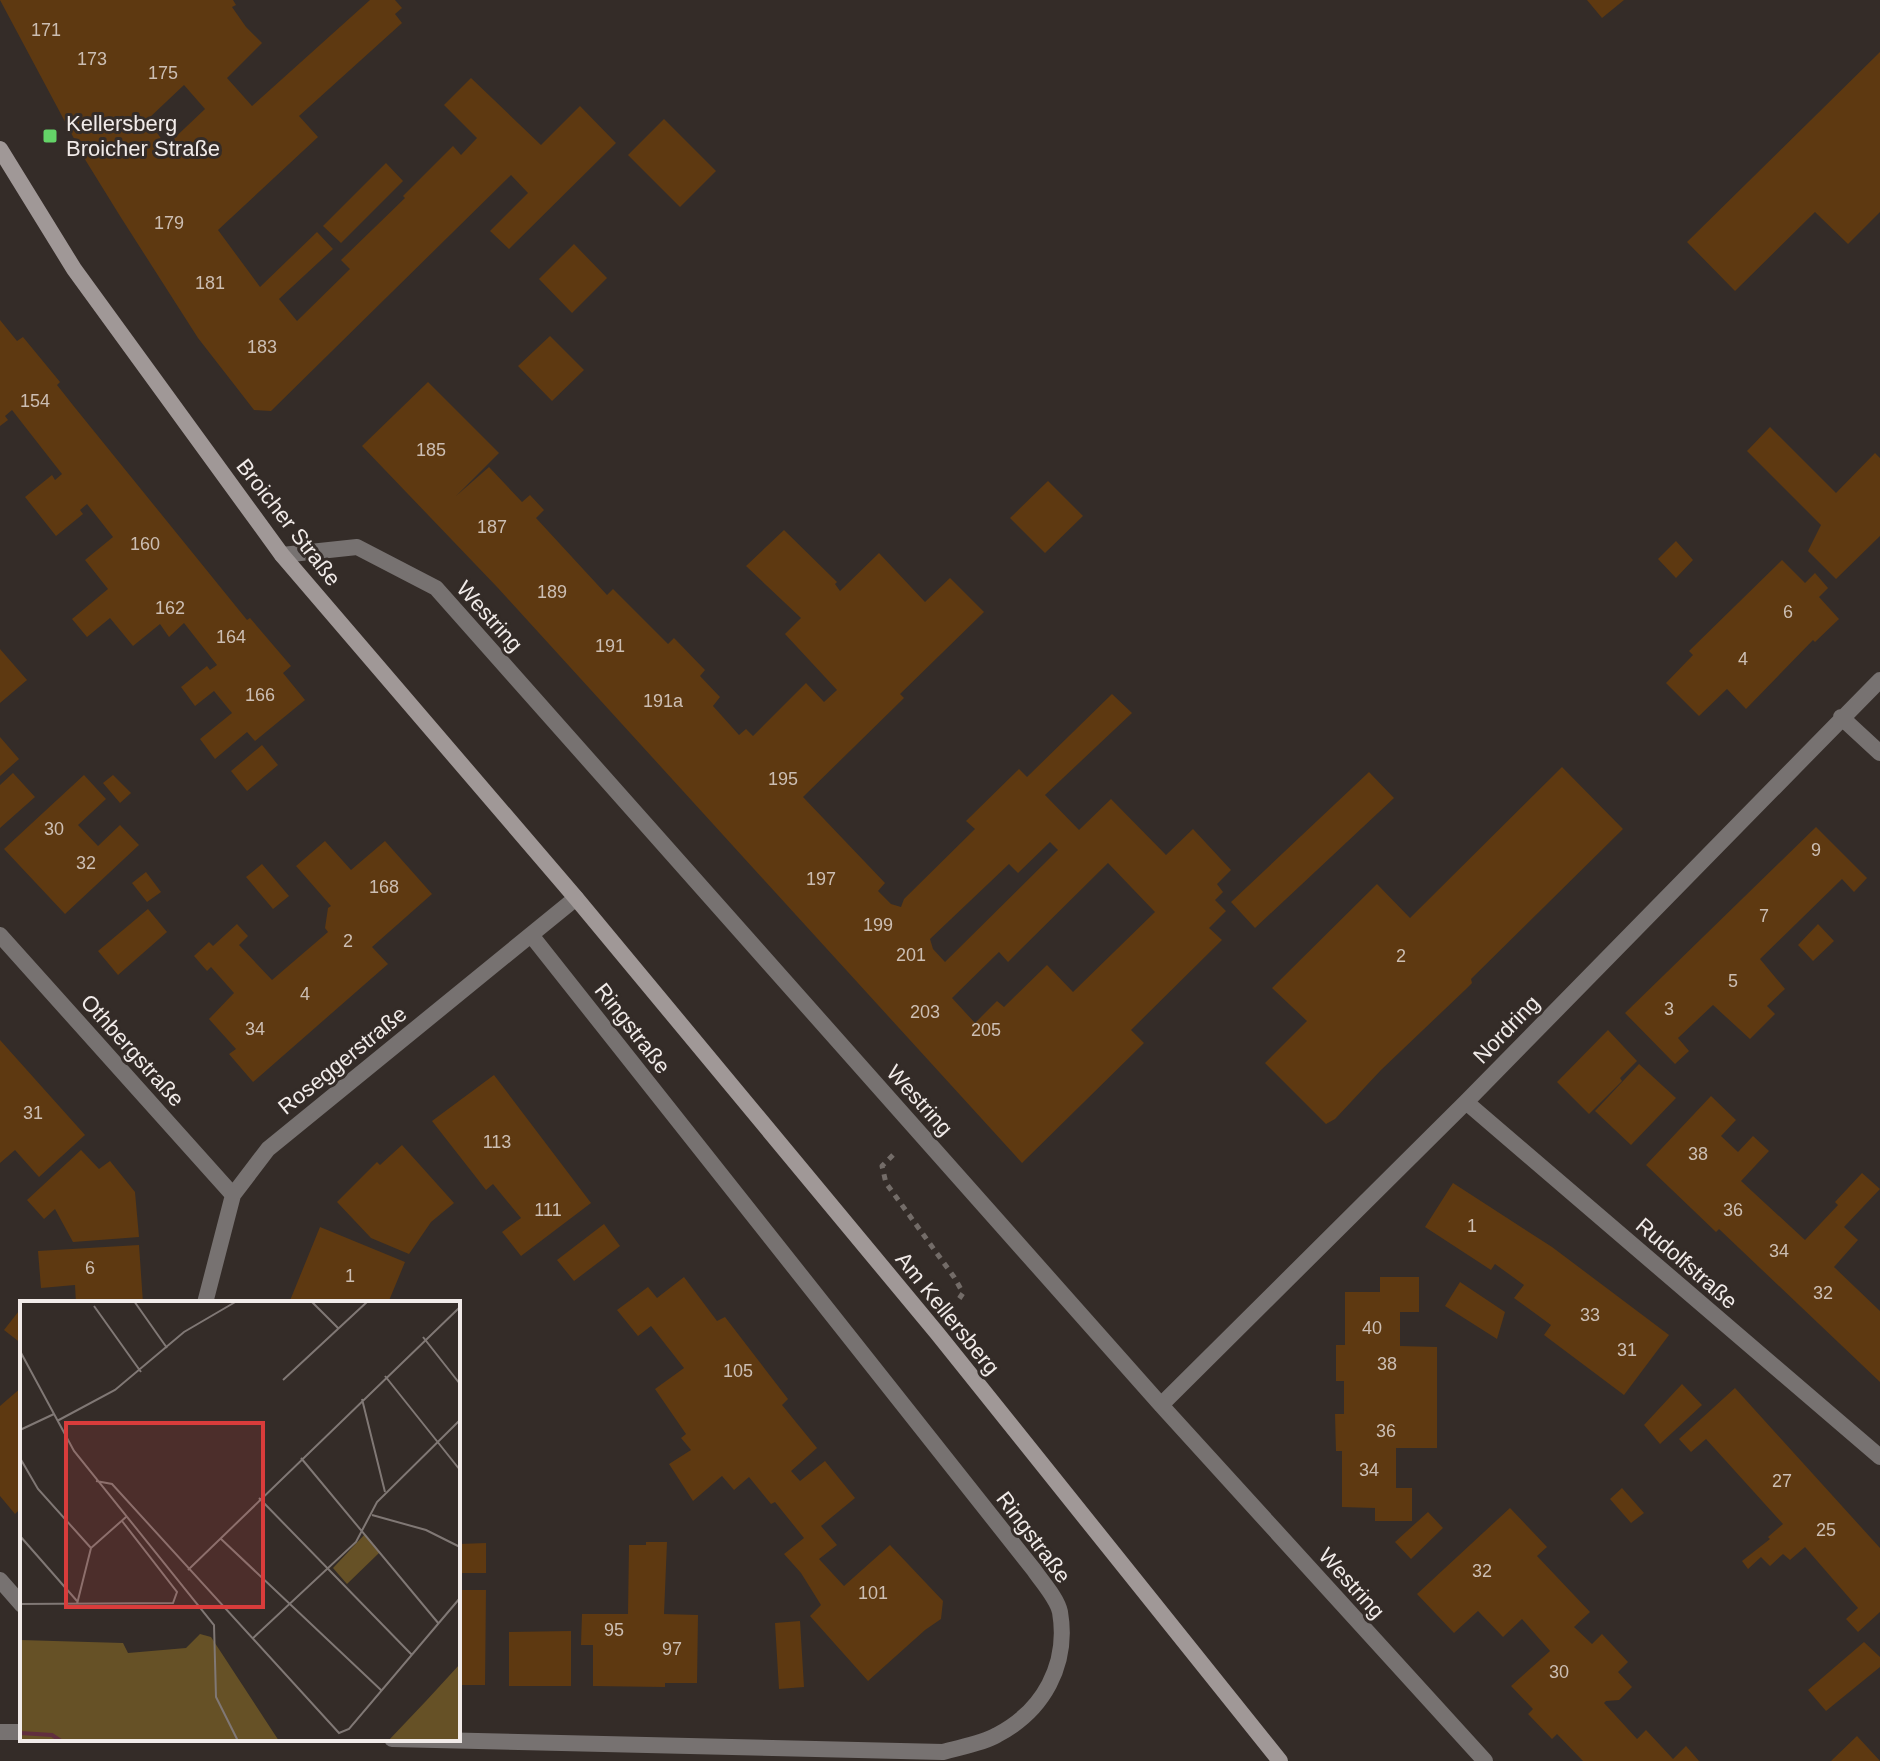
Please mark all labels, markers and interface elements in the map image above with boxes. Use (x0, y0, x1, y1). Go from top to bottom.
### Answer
house number: 171 (31, 20, 61, 40)
house number: 173 (77, 49, 107, 69)
house number: 175 (148, 63, 178, 83)
place label: Kellersberg Broicher Straße (66, 111, 220, 161)
marker: Kellersberg Broicher Straße (41, 127, 59, 145)
house number: 179 (154, 213, 184, 233)
house number: 181 (195, 273, 225, 293)
house number: 183 (247, 337, 277, 357)
house number: 154 (20, 391, 50, 411)
house number: 185 (416, 440, 446, 460)
street label: Broicher Straße (231, 454, 346, 591)
house number: 187 (477, 517, 507, 537)
house number: 160 (130, 534, 160, 554)
street label: Westring (451, 576, 528, 657)
house number: 189 (537, 582, 567, 602)
house number: 162 (155, 598, 185, 618)
house number: 6 (1783, 602, 1793, 622)
house number: 164 (216, 627, 246, 647)
house number: 191 (595, 636, 625, 656)
house number: 4 (1738, 649, 1748, 669)
house number: 166 (245, 685, 275, 705)
house number: 191a (643, 691, 684, 711)
house number: 195 (768, 769, 798, 789)
house number: 30 (44, 819, 64, 839)
house number: 9 (1811, 840, 1821, 860)
house number: 32 (76, 853, 96, 873)
house number: 197 (806, 869, 836, 889)
house number: 168 (369, 877, 399, 897)
house number: 7 (1759, 906, 1769, 926)
house number: 199 (863, 915, 893, 935)
house number: 2 (343, 931, 353, 951)
house number: 201 (896, 945, 926, 965)
house number: 2 (1396, 946, 1406, 966)
house number: 5 (1728, 971, 1738, 991)
street label: Ringstraße (590, 978, 676, 1078)
house number: 4 (300, 984, 310, 1004)
street label: Othbergstraße (76, 989, 189, 1111)
street label: Nordring (1468, 990, 1545, 1068)
house number: 3 (1664, 999, 1674, 1019)
street label: Roseggerstraße (273, 1001, 411, 1120)
house number: 203 (910, 1002, 940, 1022)
house number: 34 (245, 1019, 265, 1039)
house number: 205 (971, 1020, 1001, 1040)
street label: Westring (881, 1060, 958, 1141)
house number: 31 (23, 1103, 43, 1123)
house number: 113 (483, 1132, 511, 1152)
house number: 38 (1688, 1144, 1708, 1164)
house number: 111 (534, 1200, 562, 1220)
house number: 36 (1723, 1200, 1743, 1220)
street label: Rudolfstraße (1631, 1213, 1742, 1314)
house number: 1 (1467, 1216, 1477, 1236)
house number: 34 (1769, 1241, 1789, 1261)
street label: Am Kellersberg (891, 1247, 1005, 1380)
house number: 6 (85, 1258, 95, 1278)
house number: 1 (345, 1266, 355, 1286)
house number: 32 (1813, 1283, 1833, 1303)
inset map (20, 1301, 460, 1741)
house number: 33 (1580, 1305, 1600, 1325)
house number: 40 (1362, 1318, 1382, 1338)
house number: 31 (1617, 1340, 1637, 1360)
house number: 38 (1377, 1354, 1397, 1374)
house number: 105 (723, 1361, 753, 1381)
house number: 36 (1376, 1421, 1396, 1441)
house number: 34 (1359, 1460, 1379, 1480)
house number: 27 (1772, 1471, 1792, 1491)
street label: Ringstraße (991, 1487, 1076, 1588)
house number: 25 (1816, 1520, 1836, 1540)
street label: Westring (1313, 1543, 1390, 1624)
house number: 32 (1472, 1561, 1492, 1581)
house number: 101 (858, 1583, 888, 1603)
house number: 95 (604, 1620, 624, 1640)
house number: 97 (662, 1639, 682, 1659)
house number: 30 (1549, 1662, 1569, 1682)

